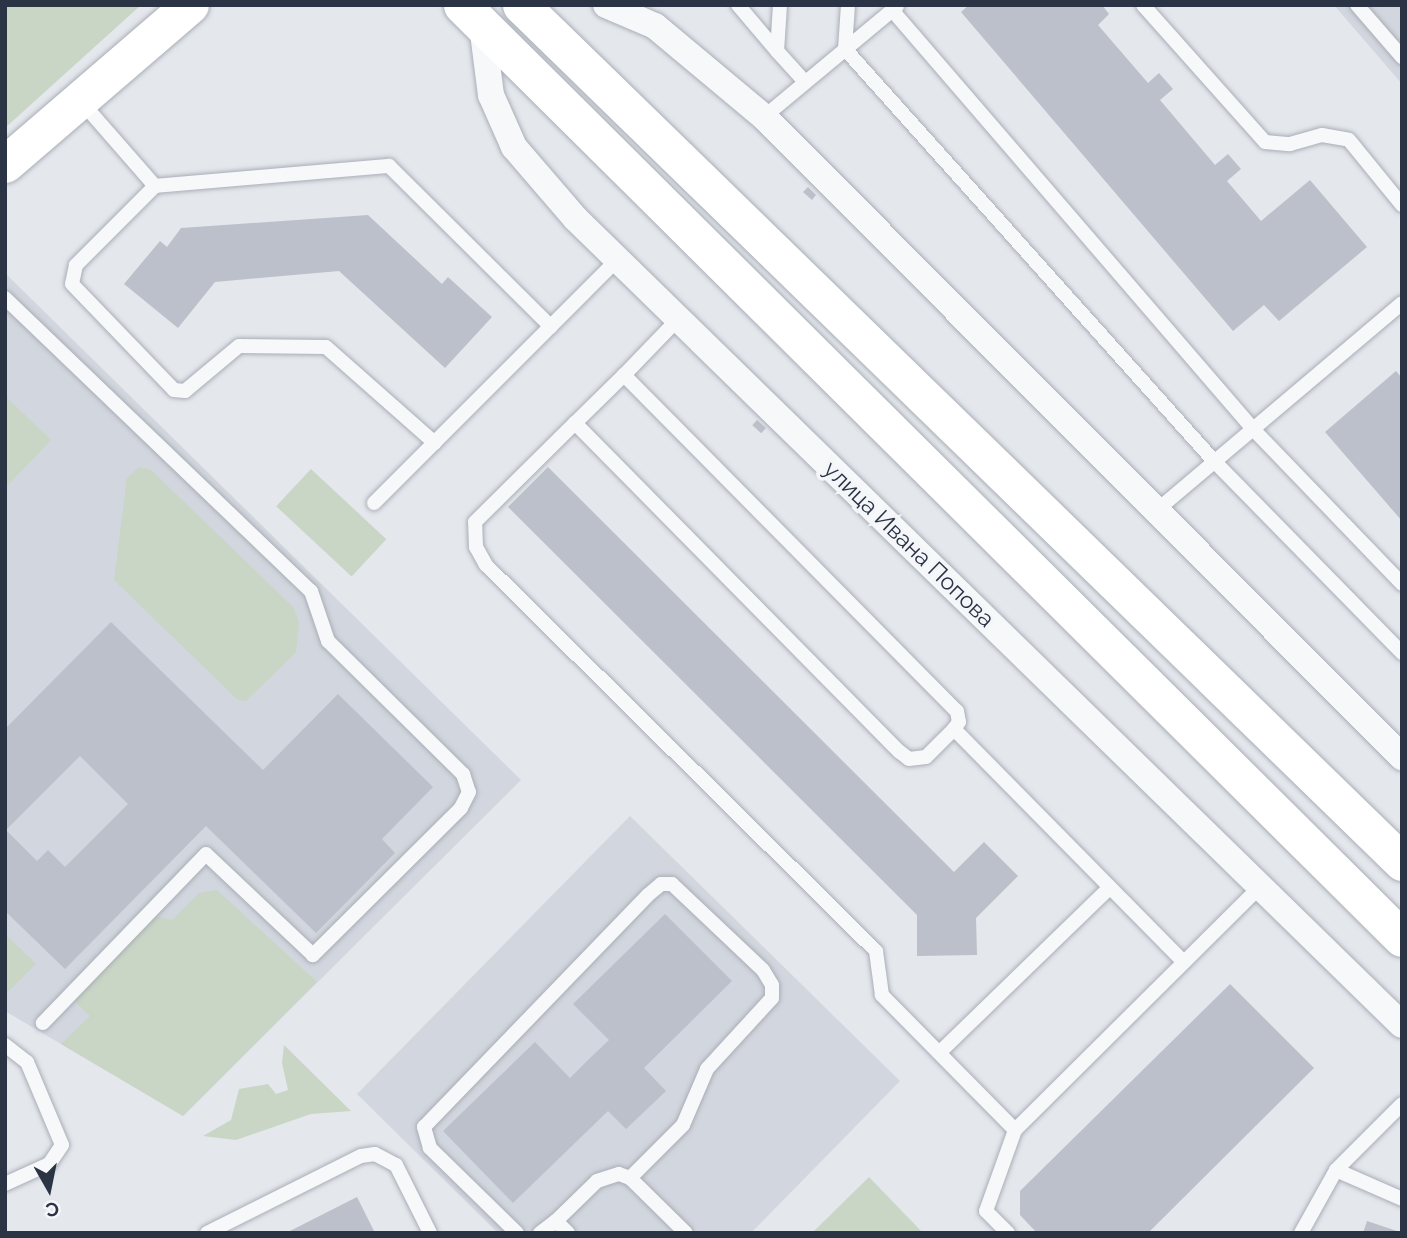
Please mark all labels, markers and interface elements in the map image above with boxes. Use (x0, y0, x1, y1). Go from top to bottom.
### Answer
street label: улица Ивана Попова (818, 455, 1000, 633)
north arrow (14, 1154, 84, 1224)
text: С (44, 1198, 60, 1222)

